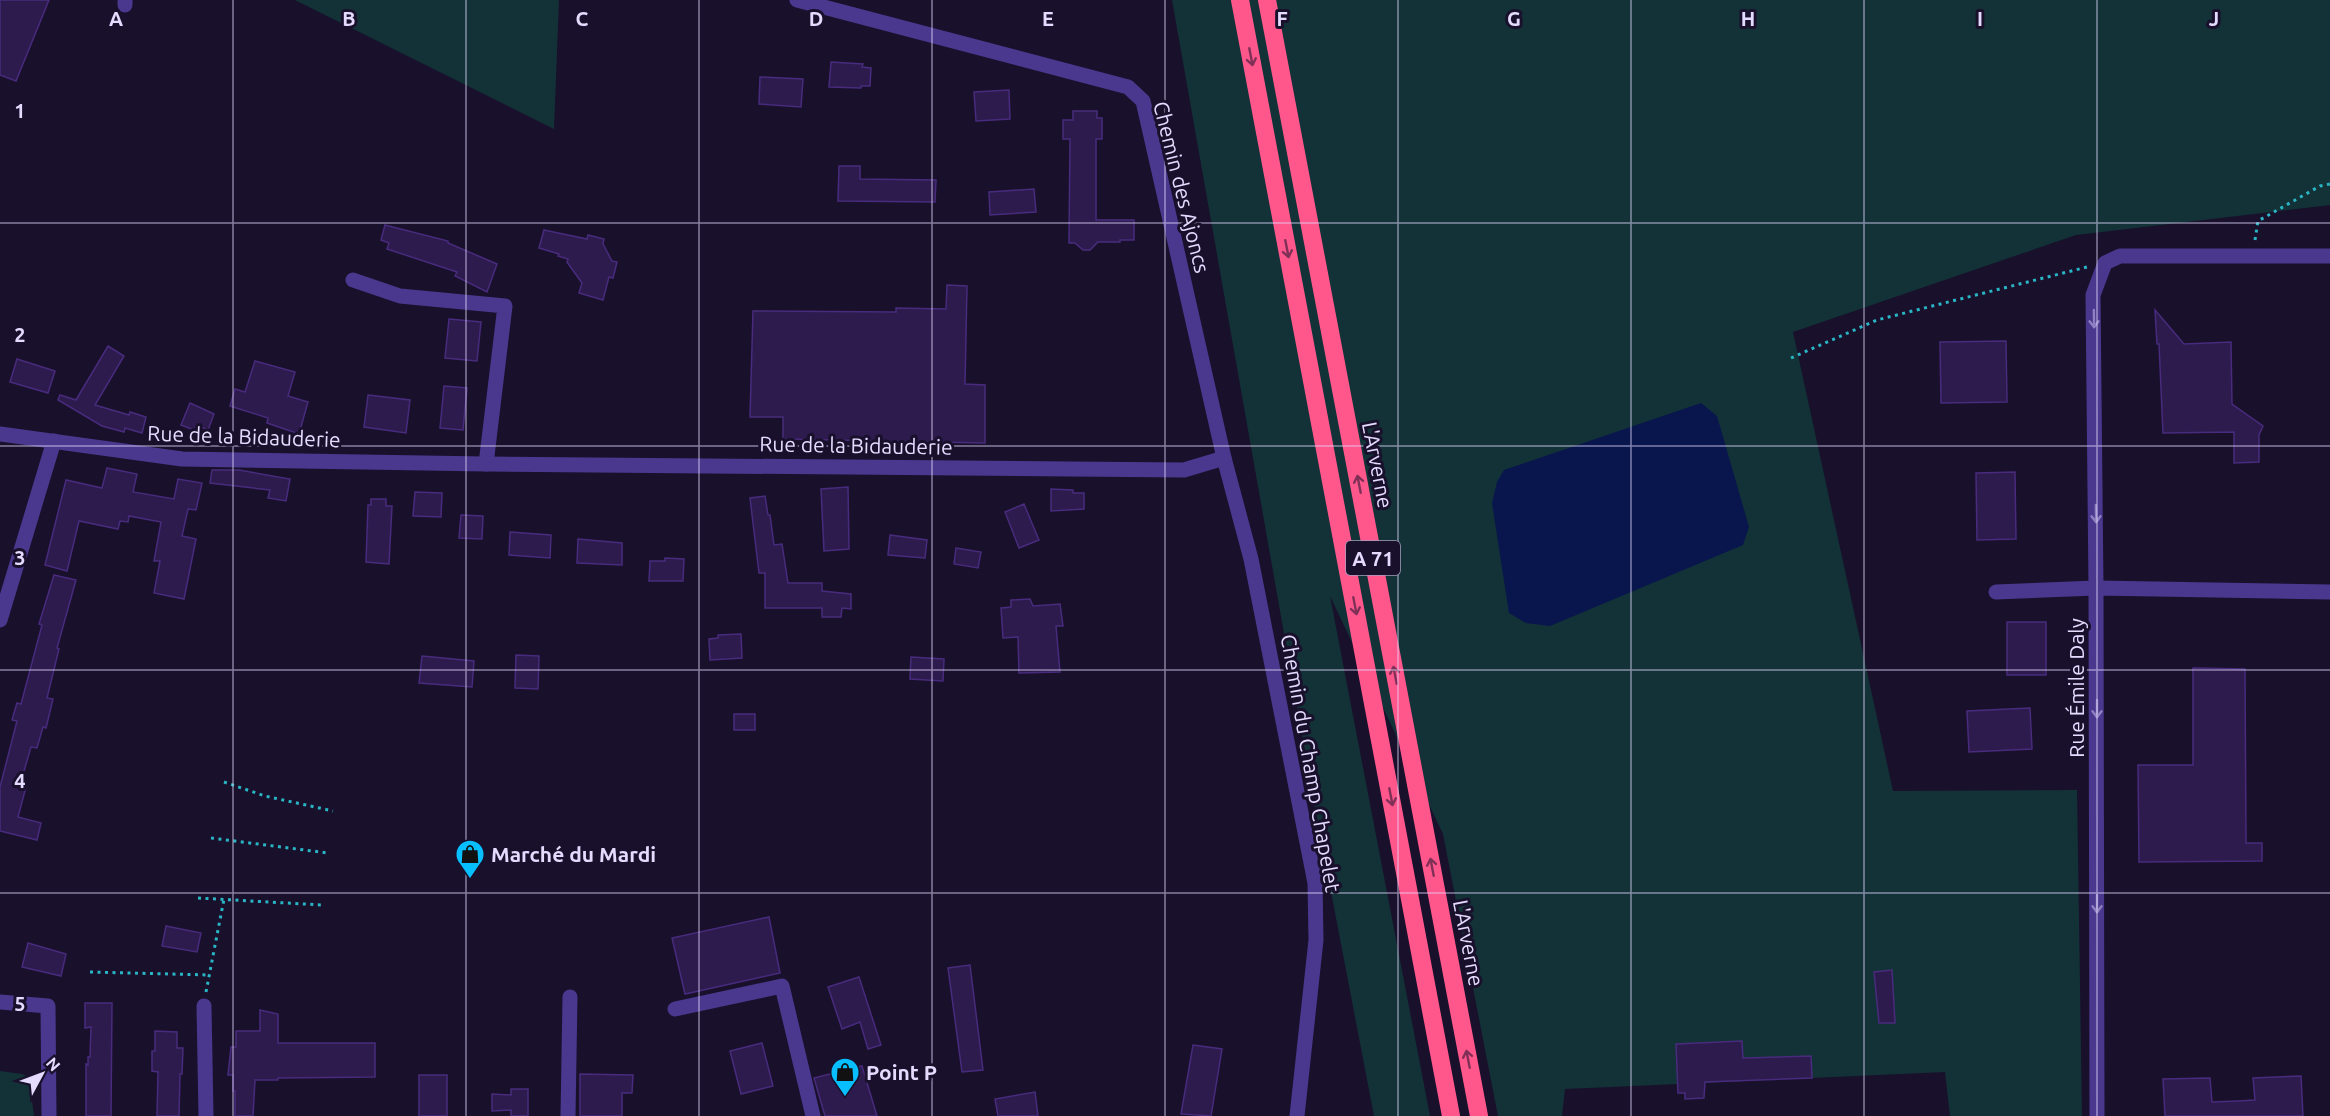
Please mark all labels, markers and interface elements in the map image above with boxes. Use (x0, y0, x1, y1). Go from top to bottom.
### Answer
text: A (109, 7, 123, 30)
text: B (342, 7, 356, 30)
text: C (576, 7, 589, 30)
text: D (809, 7, 823, 30)
text: E (1042, 7, 1054, 30)
text: F (1276, 7, 1288, 30)
text: G (1507, 7, 1521, 30)
text: H (1741, 7, 1755, 30)
text: I (1977, 7, 1983, 30)
text: J (2209, 7, 2219, 30)
one-way arrow (1246, 47, 1257, 67)
text: 1 (14, 99, 26, 122)
street label: Chemin des Ajoncs (1149, 99, 1215, 275)
one-way arrow (1282, 239, 1293, 258)
one-way arrow (2088, 309, 2100, 329)
text: 2 (14, 323, 26, 346)
street label: L'Arverne (1358, 420, 1398, 510)
street label: Rue de la Bidauderie (147, 421, 341, 451)
street label: Rue de la Bidauderie (759, 431, 953, 459)
one-way arrow (1353, 475, 1364, 494)
one-way arrow (2090, 504, 2102, 524)
road number: A 71 (1346, 541, 1400, 575)
text: 3 (14, 546, 26, 569)
one-way arrow (1350, 595, 1361, 615)
street label: Rue Émile Daly (2064, 618, 2088, 758)
street label: Chemin du Champ Chapelet (1276, 632, 1346, 894)
one-way arrow (1389, 666, 1400, 686)
one-way arrow (2091, 699, 2103, 719)
text: 4 (14, 769, 26, 792)
one-way arrow (1386, 787, 1397, 807)
shop icon: Marché du Mardi (454, 838, 486, 880)
place label: Marché du Mardi (491, 842, 656, 866)
one-way arrow (1426, 858, 1437, 877)
one-way arrow (2091, 894, 2103, 914)
street label: L'Arverne (1449, 898, 1489, 988)
text: 5 (14, 992, 26, 1015)
north arrow (12, 1044, 72, 1104)
one-way arrow (1462, 1049, 1473, 1069)
text: N (43, 1054, 64, 1075)
shop icon: Point P (829, 1056, 861, 1098)
place label: Point P (866, 1060, 937, 1084)

